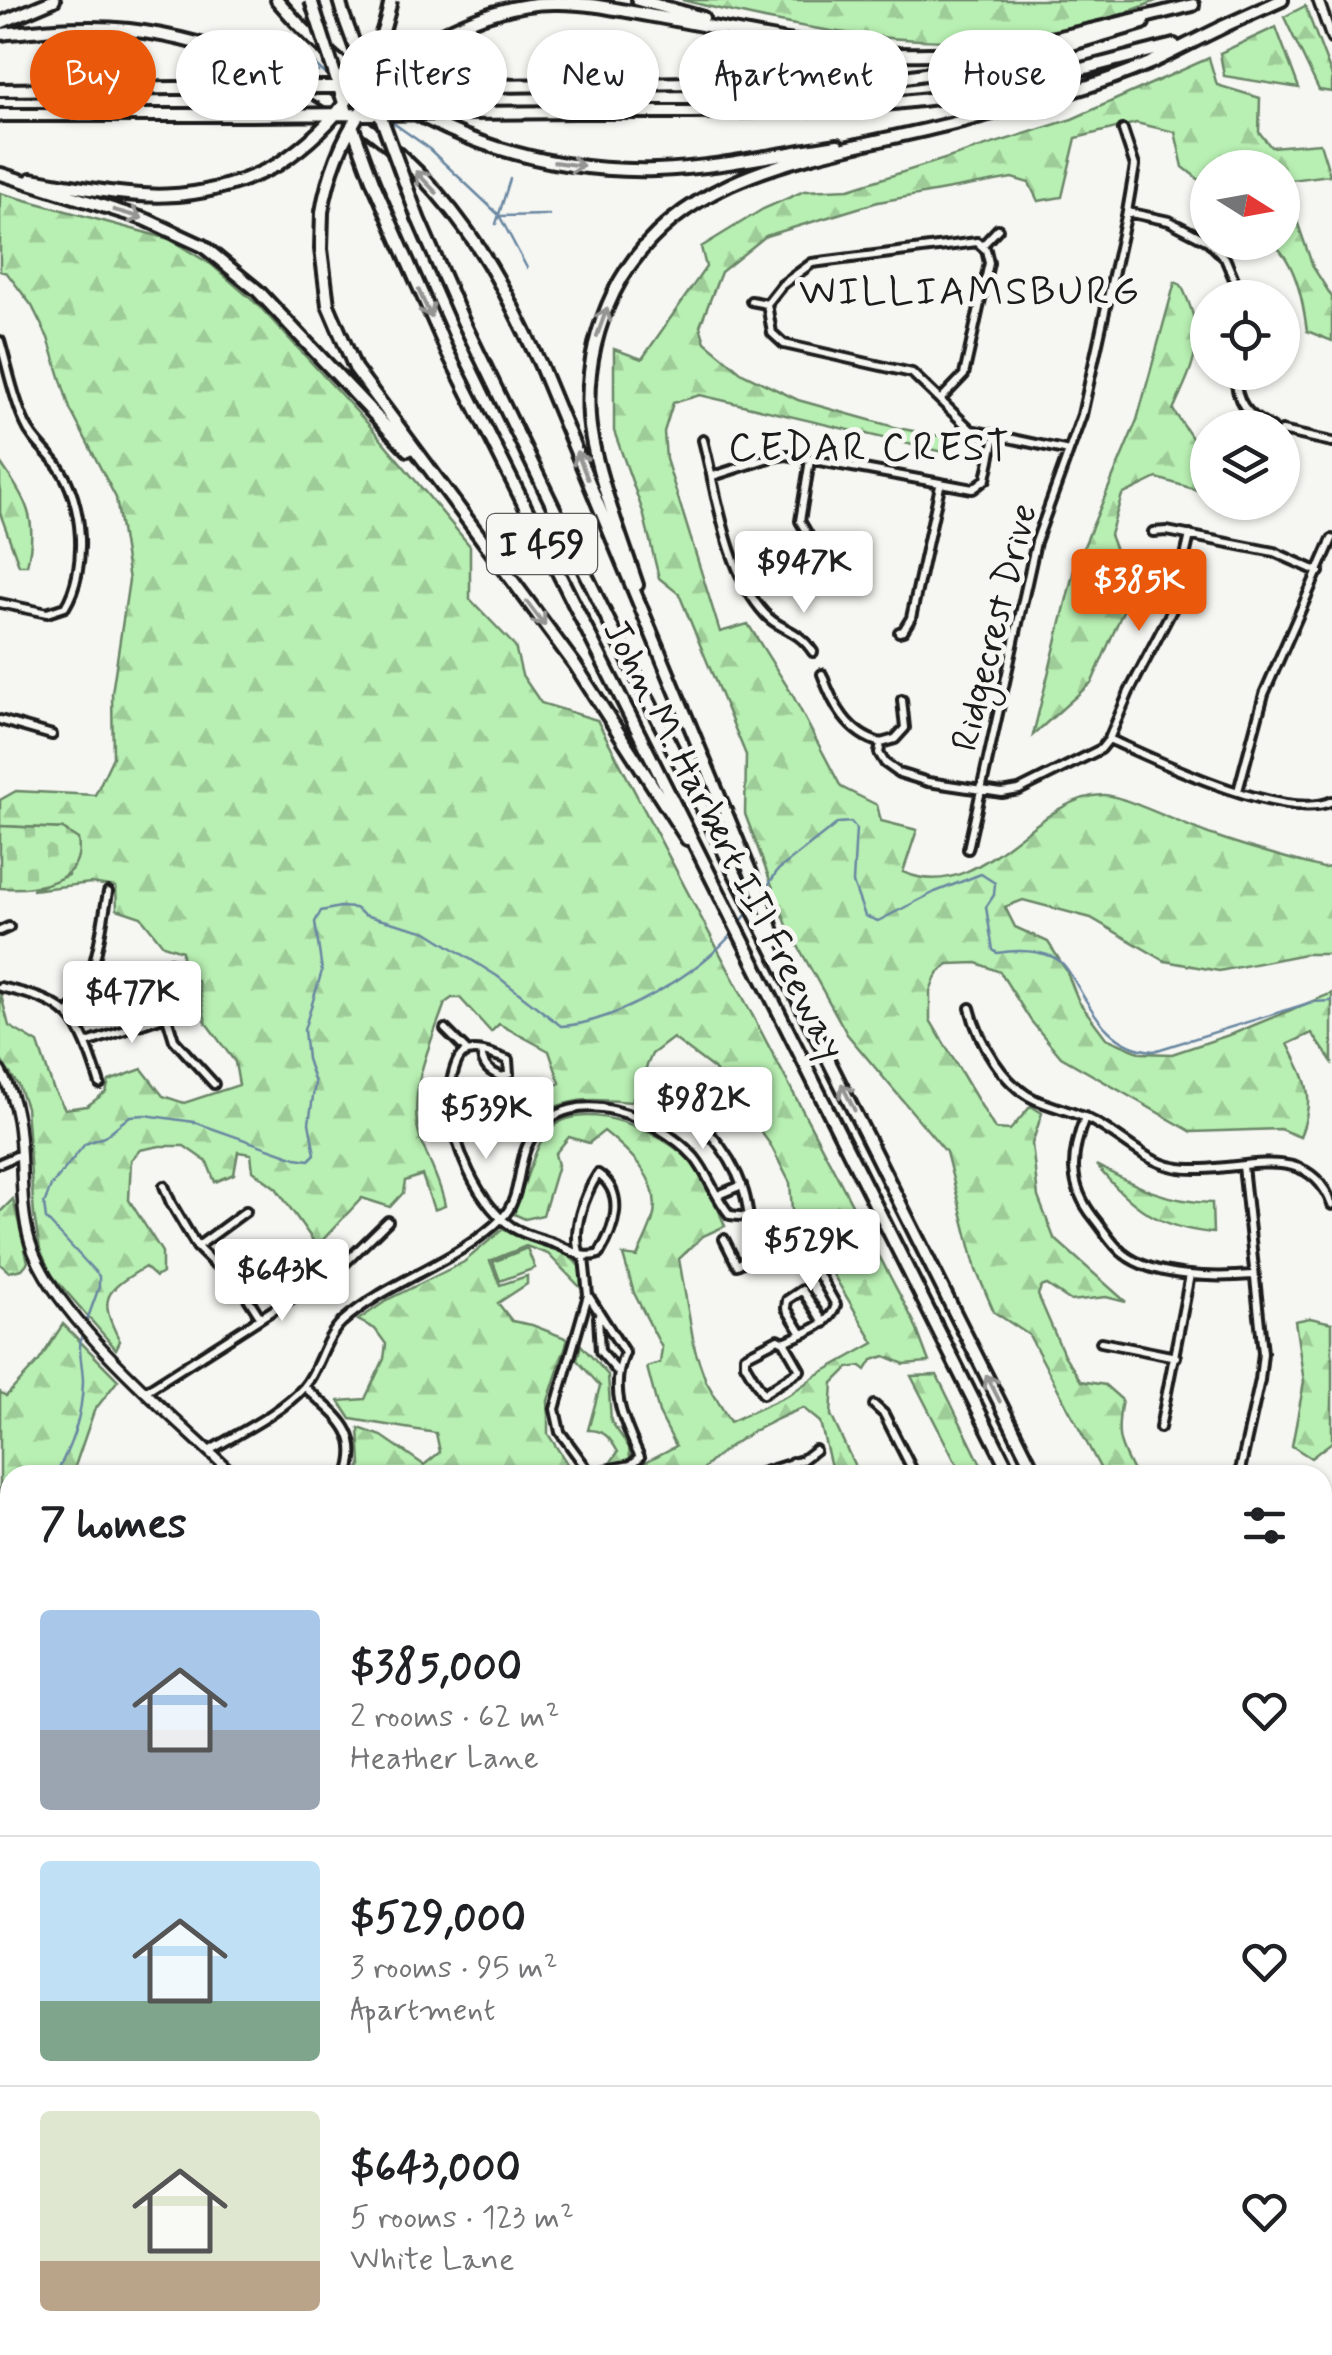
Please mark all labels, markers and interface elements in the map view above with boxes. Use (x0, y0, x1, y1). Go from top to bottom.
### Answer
chip: Buy (30, 30, 156, 120)
chip: Rent (176, 30, 319, 120)
chip: Filters (339, 30, 507, 120)
chip: New (527, 30, 659, 120)
chip: Apartment (679, 30, 908, 120)
chip: House (928, 30, 1081, 120)
north arrow (1190, 150, 1300, 260)
map controls (1190, 150, 1300, 520)
one-way arrow (552, 155, 585, 173)
one-way arrow (414, 171, 438, 195)
one-way arrow (112, 206, 143, 224)
district label: WILLIAMSBURG (799, 267, 1141, 319)
button: locate (1190, 280, 1300, 390)
one-way arrow (417, 288, 435, 319)
one-way arrow (594, 307, 612, 338)
button: layers (1190, 410, 1300, 520)
district label: CEDAR CREST (728, 423, 1012, 475)
one-way arrow (571, 450, 589, 481)
street label: Ridgecrest Drive (941, 499, 1054, 757)
road number: I 459 (487, 514, 597, 574)
pin: $947K (734, 531, 874, 616)
text: $947K (757, 542, 851, 584)
pin: $385K (1069, 549, 1209, 634)
text: $385K (1093, 560, 1185, 602)
one-way arrow (526, 600, 547, 627)
street label: John M. Harbert III Freeway (590, 612, 855, 1069)
pin: $477K (62, 961, 202, 1046)
text: $477K (85, 972, 179, 1014)
pin: $982K (633, 1067, 773, 1152)
pin: $539K (416, 1077, 556, 1162)
text: $982K (656, 1078, 750, 1120)
one-way arrow (838, 1082, 857, 1112)
text: $539K (441, 1088, 531, 1130)
pin: $529K (741, 1209, 881, 1294)
text: $529K (764, 1220, 858, 1262)
pin: $643K (212, 1239, 352, 1324)
text: $643K (237, 1250, 327, 1292)
one-way arrow (982, 1373, 1001, 1403)
text: 7 homes (40, 1498, 187, 1553)
icon: filters (1237, 1498, 1292, 1553)
text: $385,000 (350, 1641, 522, 1696)
icon: home (120, 1650, 240, 1770)
icon: heart (1237, 1683, 1292, 1738)
text: 2 rooms · 62 m² (350, 1696, 559, 1738)
text: Heather Lane (350, 1738, 539, 1780)
text: $529,000 (350, 1892, 526, 1947)
icon: home (120, 1901, 240, 2021)
icon: heart (1237, 1934, 1292, 1989)
text: 3 rooms · 95 m² (350, 1947, 558, 1989)
text: Apartment (350, 1989, 495, 2031)
text: $643,000 (350, 2142, 521, 2197)
icon: home (120, 2151, 240, 2271)
icon: heart (1237, 2184, 1292, 2239)
text: 5 rooms · 123 m² (350, 2197, 574, 2239)
text: White Lane (350, 2239, 515, 2281)

